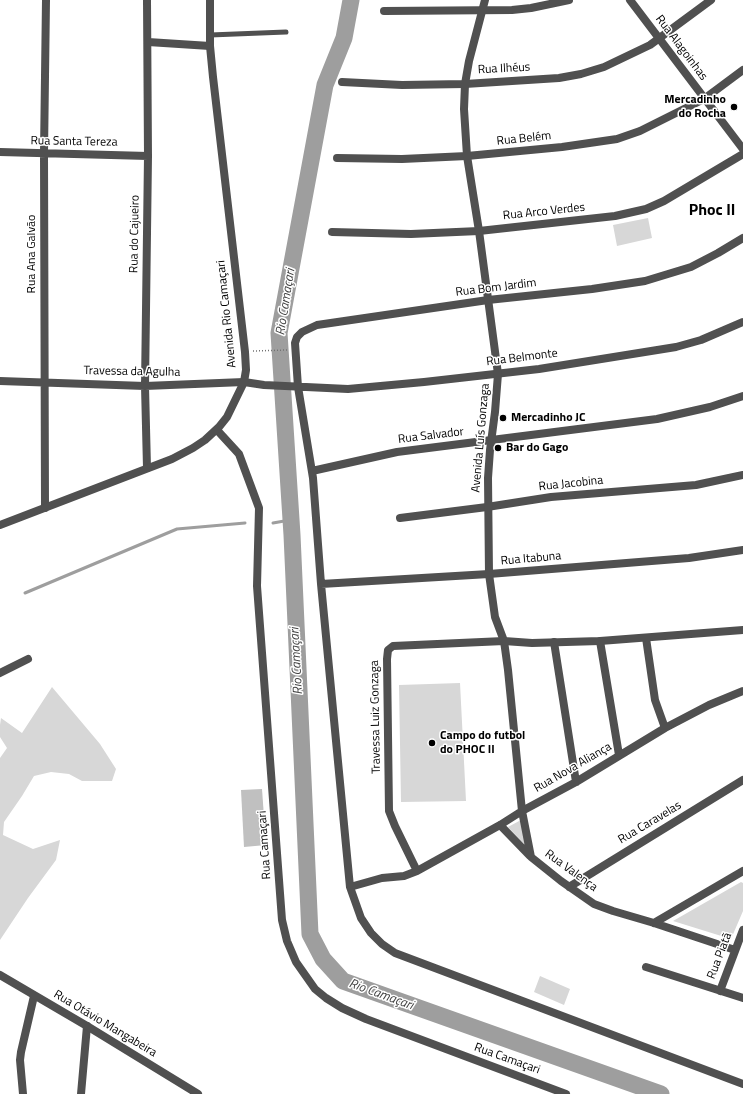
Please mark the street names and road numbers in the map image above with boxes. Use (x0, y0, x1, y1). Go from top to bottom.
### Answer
street label: Rua Alagoinhas (652, 13, 710, 83)
street label: Rua Ilhéus (477, 60, 531, 78)
street label: Rua Belém (496, 129, 552, 149)
street label: Rua Santa Tereza (30, 134, 118, 150)
street label: Rua do Cajueiro (127, 195, 143, 273)
street label: Rua Arco Verdes (502, 201, 586, 223)
street label: Rua Ana Galvão (25, 215, 39, 293)
street label: Avenida Rio Camaçari (214, 259, 240, 369)
street label: Rua Bom Jardim (455, 276, 537, 300)
street label: Rua Belmonte (486, 346, 558, 370)
street label: Travessa da Agulha (84, 364, 180, 380)
street label: Avenida Luís Gonzaga (469, 383, 493, 493)
street label: Rua Salvador (397, 425, 465, 447)
street label: Rua Jacobina (538, 473, 604, 495)
street label: Rua Itabuna (500, 549, 562, 569)
street label: Travessa Luiz Gonzaga (368, 660, 384, 774)
street label: Rua Nova Aliança (532, 740, 614, 796)
street label: Rua Caravelas (616, 799, 684, 847)
street label: Rua Camaçari (255, 810, 275, 880)
street label: Rua Valença (542, 847, 600, 895)
street label: Rua Piatã (705, 931, 735, 981)
street label: Rua Otávio Mangabeira (51, 988, 159, 1060)
street label: Rua Camaçari (472, 1040, 542, 1078)

